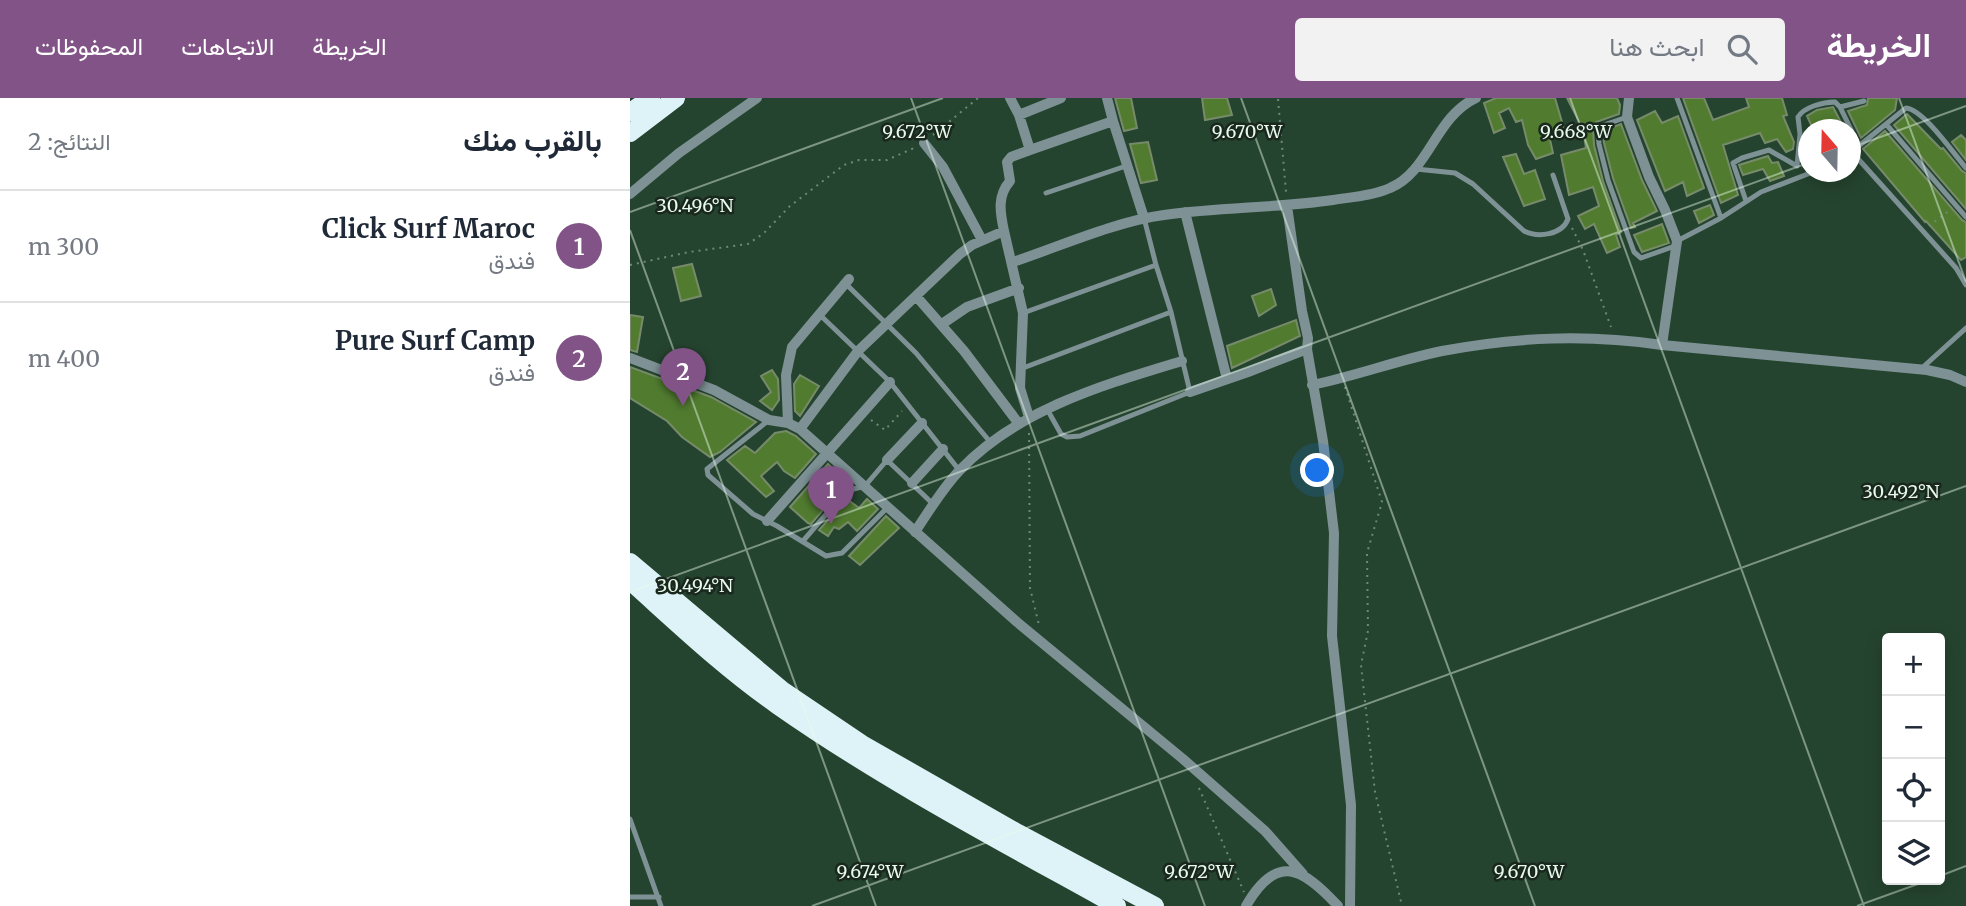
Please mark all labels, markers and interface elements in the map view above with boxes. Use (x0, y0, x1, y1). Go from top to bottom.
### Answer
search box (1295, 18, 1785, 81)
text: الخريطة (1827, 25, 1931, 66)
text: ابحث هنا (1609, 30, 1705, 63)
icon: search (1723, 30, 1761, 68)
text: المحفوظات (35, 31, 143, 62)
text: الاتجاهات (181, 31, 274, 62)
text: الخريطة (312, 31, 387, 62)
north arrow (1798, 119, 1861, 182)
text: 9.672°W (882, 120, 953, 143)
text: 9.670°W (1212, 120, 1283, 143)
text: 9.668°W (1540, 120, 1613, 143)
text: بالقرب منك (463, 121, 602, 159)
text: النتائج: 2 (28, 127, 110, 156)
text: 30.496°N (657, 194, 733, 217)
text: Click Surf Maroc (322, 212, 535, 245)
text: 300 m (28, 232, 99, 261)
text: 1 (574, 232, 584, 261)
text: فندق (489, 246, 535, 275)
text: Pure Surf Camp (335, 324, 535, 357)
text: 400 m (28, 344, 100, 373)
text: 2 (572, 344, 586, 373)
pin: 2 (660, 348, 706, 406)
text: فندق (489, 358, 535, 387)
your location (1300, 453, 1334, 487)
pin: 1 (808, 466, 854, 524)
text: 30.492°N (1862, 480, 1940, 503)
text: 30.494°N (657, 574, 733, 597)
map controls (1882, 633, 1945, 885)
button: + (1882, 633, 1945, 696)
button: − (1882, 696, 1945, 759)
button: locate (1882, 759, 1945, 822)
button: layers (1882, 822, 1945, 885)
text: 9.674°W (837, 860, 904, 883)
text: 9.672°W (1164, 860, 1235, 883)
text: 9.670°W (1494, 860, 1565, 883)

